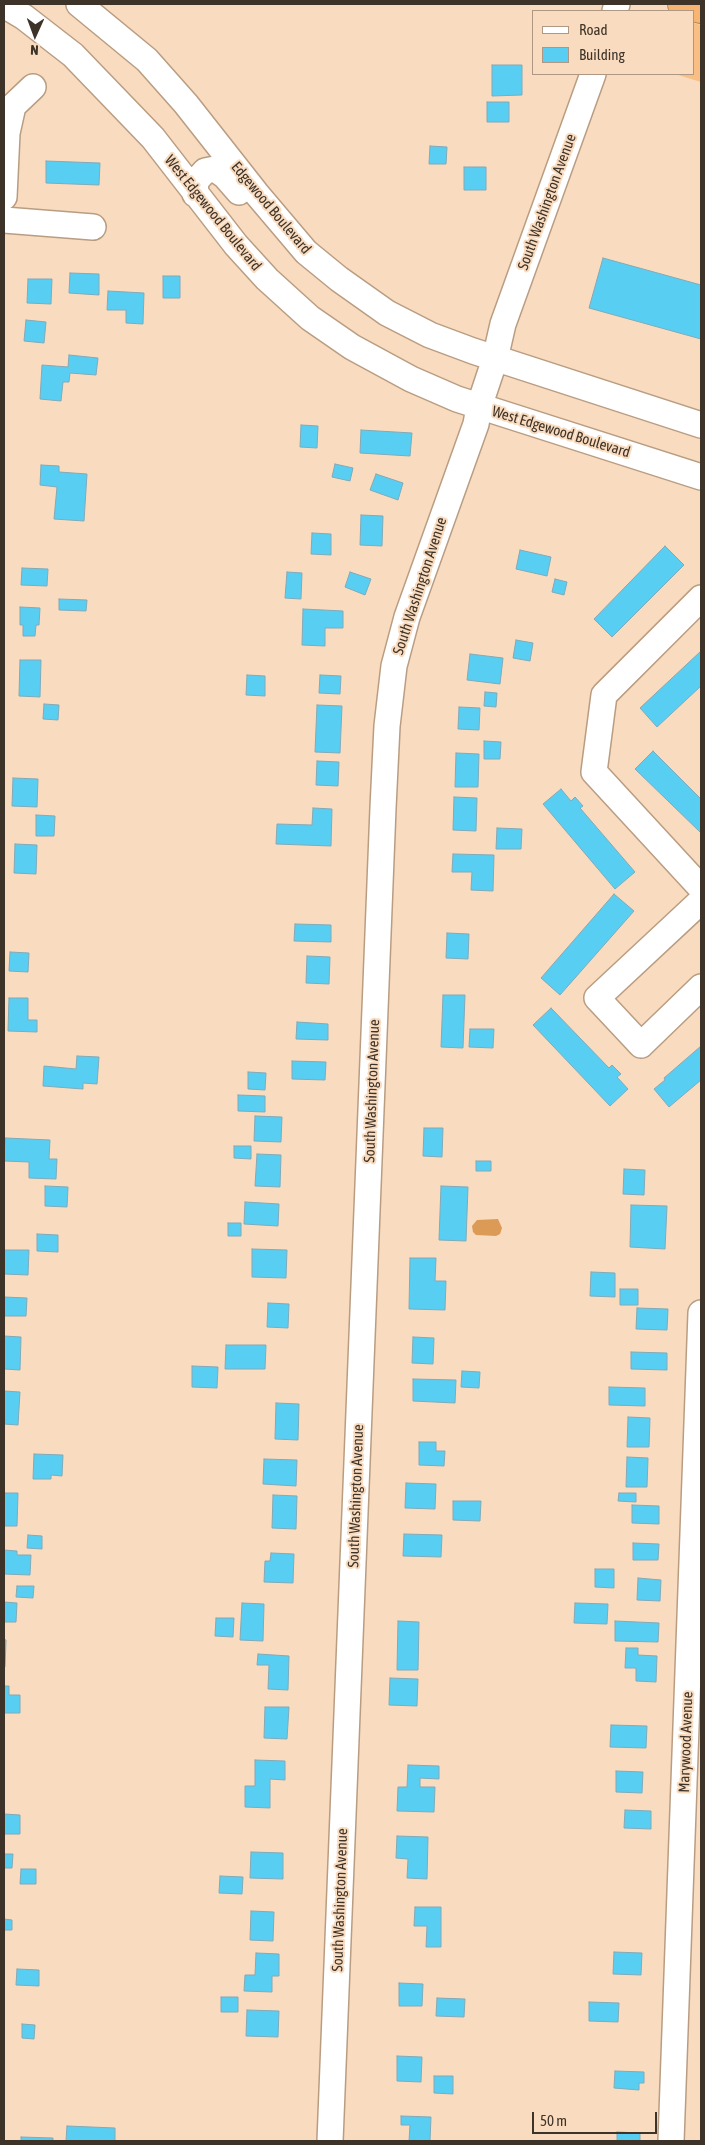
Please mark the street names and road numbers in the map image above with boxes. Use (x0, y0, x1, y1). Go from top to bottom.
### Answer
street label: South Washington Avenue (514, 132, 580, 272)
street label: West Edgewood Boulevard (161, 151, 265, 275)
street label: Edgewood Boulevard (227, 158, 315, 258)
street label: West Edgewood Boulevard (490, 402, 632, 462)
street label: South Washington Avenue (389, 515, 451, 657)
street label: South Washington Avenue (361, 1019, 383, 1163)
street label: South Washington Avenue (345, 1424, 367, 1568)
street label: Marywood Avenue (675, 1691, 697, 1793)
street label: South Washington Avenue (329, 1828, 351, 1972)

